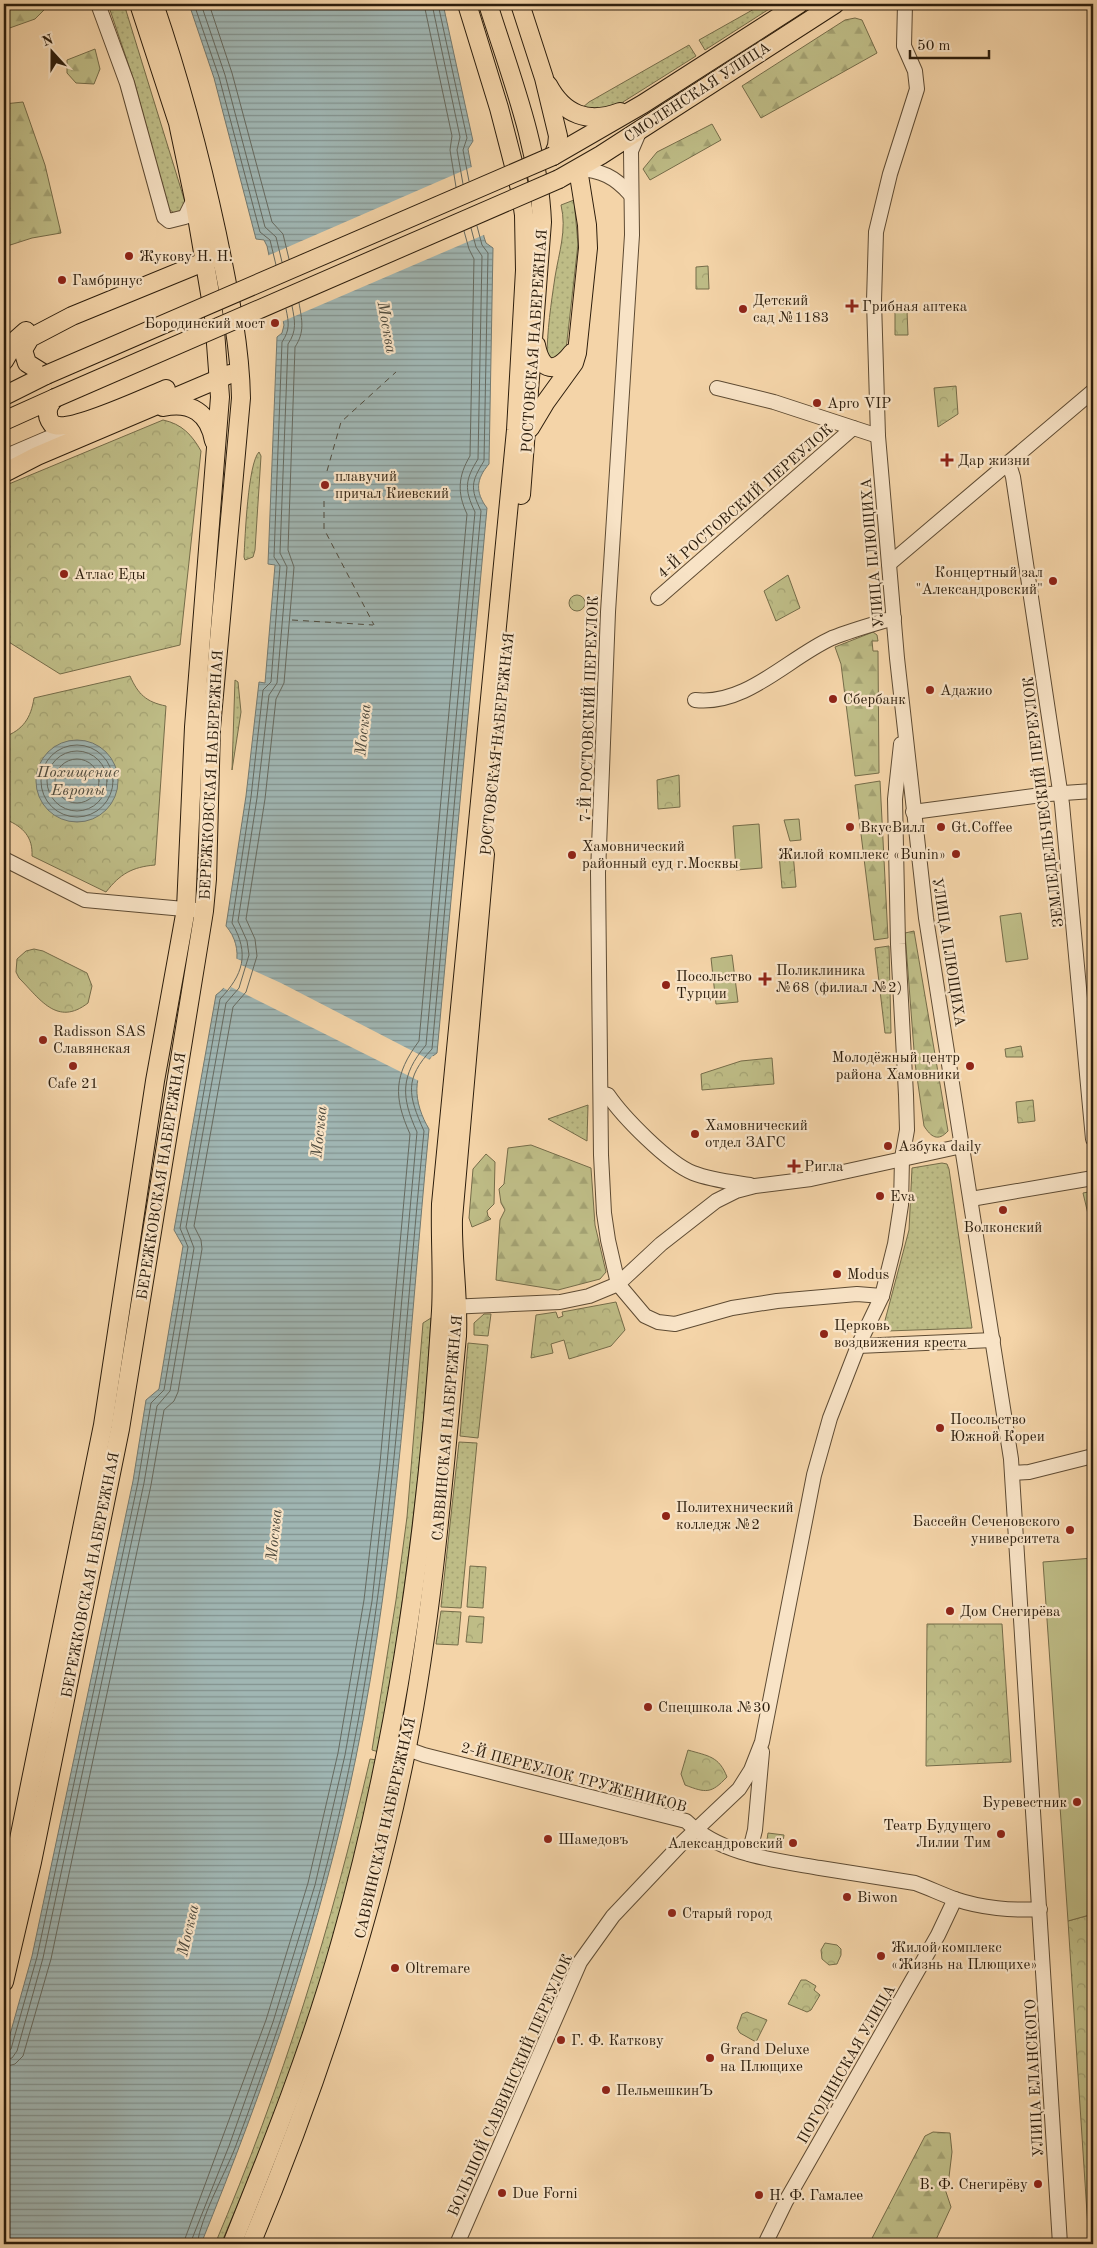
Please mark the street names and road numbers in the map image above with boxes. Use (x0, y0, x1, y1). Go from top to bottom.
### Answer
street label: СМОЛЕНСКАЯ УЛИЦА (622, 40, 774, 146)
street label: РОСТОВСКАЯ НАБЕРЕЖНАЯ (520, 229, 551, 453)
street label: 4-Й РОСТОВСКИЙ ПЕРЕУЛОК (653, 419, 836, 582)
street label: УЛИЦА ПЛЮЩИХА (859, 477, 888, 629)
street label: 7-Й РОСТОВСКИЙ ПЕРЕУЛОК (575, 595, 602, 823)
street label: РОСТОВСКАЯ НАБЕРЕЖНАЯ (479, 632, 518, 856)
street label: БЕРЕЖКОВСКАЯ НАБЕРЕЖНАЯ (198, 650, 227, 900)
street label: ЗЕМЛЕДЕЛЬЧЕСКИЙ ПЕРЕУЛОК (1018, 676, 1067, 929)
street label: УЛИЦА ПЛЮЩИХА (928, 877, 967, 1028)
street label: БЕРЕЖКОВСКАЯ НАБЕРЕЖНАЯ (135, 1051, 189, 1301)
street label: САВВИНСКАЯ НАБЕРЕЖНАЯ (431, 1315, 466, 1542)
street label: БЕРЕЖКОВСКАЯ НАБЕРЕЖНАЯ (60, 1451, 123, 1700)
street label: САВВИНСКАЯ НАБЕРЕЖНАЯ (354, 1716, 419, 1940)
street label: 2-Й ПЕРЕУЛОК ТРУЖЕНИКОВ (459, 1737, 689, 1816)
street label: БОЛЬШОЙ САВВИНСКИЙ ПЕРЕУЛОК (443, 1951, 576, 2219)
street label: ПОГОДИНСКАЯ УЛИЦА (796, 1982, 899, 2147)
street label: УЛИЦА ЕЛАНСКОГО (1024, 1999, 1047, 2157)

